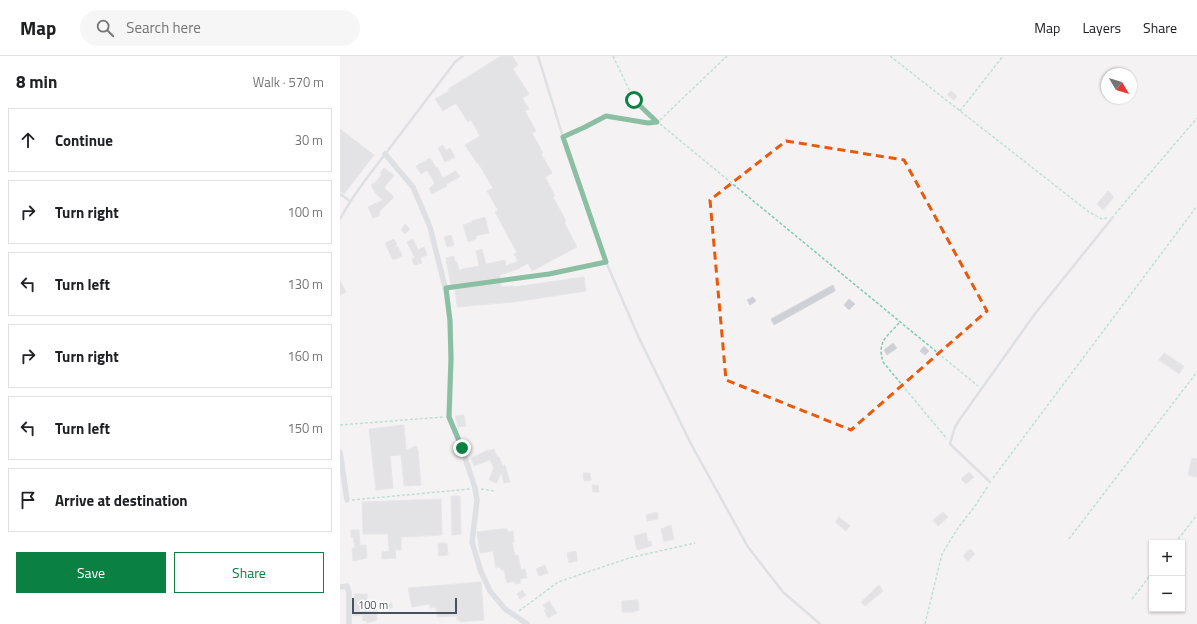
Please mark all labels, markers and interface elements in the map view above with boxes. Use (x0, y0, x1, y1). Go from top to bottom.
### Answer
search box (80, 10, 360, 46)
text: Map (20, 13, 56, 42)
text: Search here (126, 16, 201, 39)
icon: search (94, 17, 116, 39)
text: Map (1034, 17, 1060, 38)
text: Layers (1082, 17, 1121, 38)
text: Share (1143, 17, 1177, 38)
north arrow (1101, 68, 1137, 104)
text: 8 min (16, 69, 57, 95)
text: Walk · 570 m (253, 72, 324, 92)
route start (625, 91, 643, 109)
icon: ahead (17, 129, 39, 151)
text: Continue (55, 129, 113, 152)
text: 30 m (295, 130, 323, 150)
icon: right (17, 201, 39, 223)
text: Turn right (55, 201, 119, 224)
text: 100 m (287, 202, 323, 222)
icon: left (17, 273, 39, 295)
text: Turn left (55, 273, 110, 296)
text: 130 m (287, 274, 323, 294)
icon: right (17, 345, 39, 367)
text: Turn right (55, 345, 119, 368)
text: 160 m (287, 346, 323, 366)
icon: left (17, 417, 39, 439)
text: Turn left (55, 417, 110, 440)
text: 150 m (287, 418, 323, 438)
route end (453, 439, 471, 457)
icon: arrive (17, 489, 39, 511)
text: Arrive at destination (55, 489, 188, 512)
map controls (1149, 540, 1185, 612)
button: + (1149, 540, 1185, 576)
button: Save (16, 552, 166, 593)
button: Share (174, 552, 324, 593)
button: − (1149, 576, 1185, 612)
scale bar (352, 596, 457, 615)
text: 100 m (358, 597, 388, 613)

